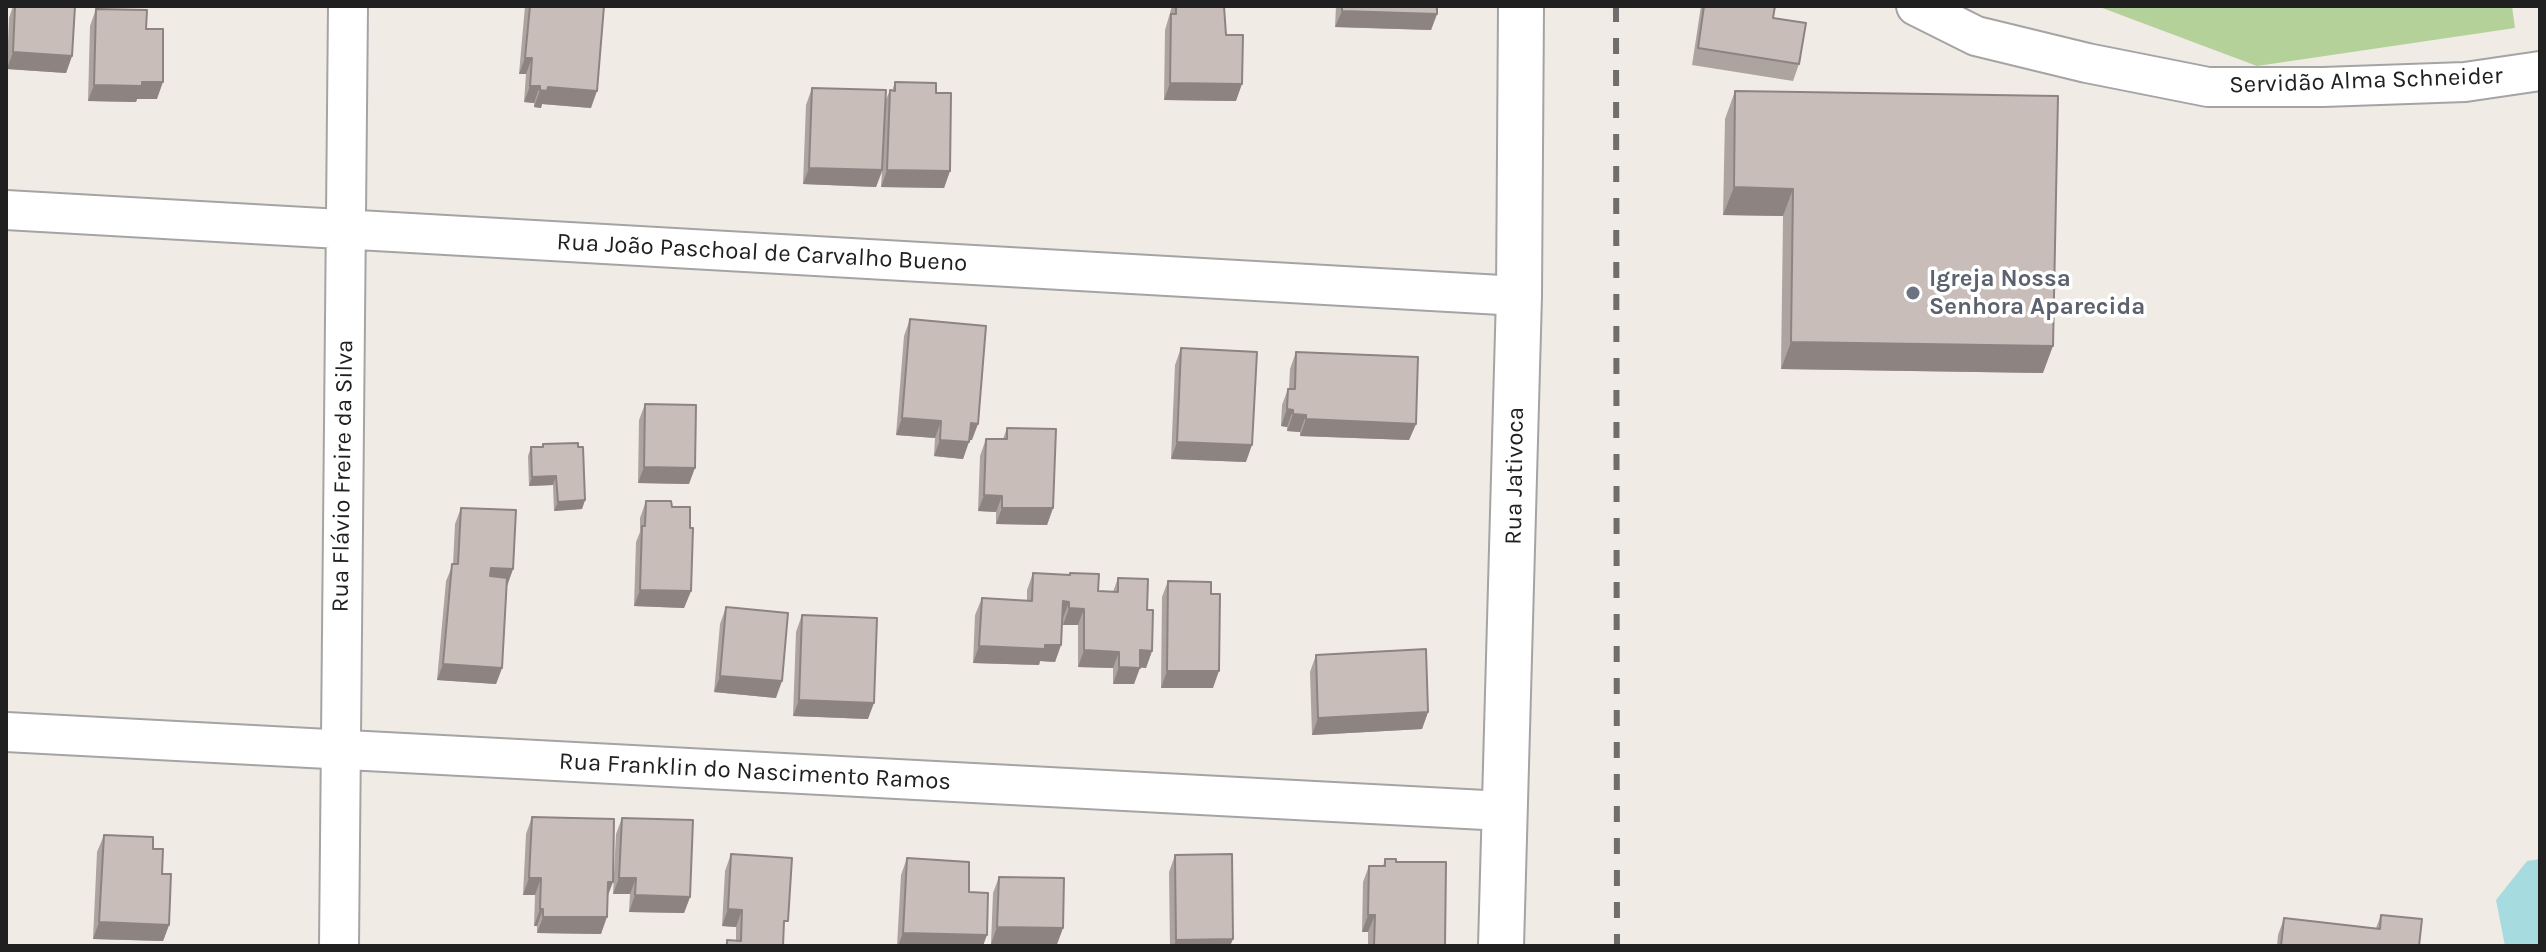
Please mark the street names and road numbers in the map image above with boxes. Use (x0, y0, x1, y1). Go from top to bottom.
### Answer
street label: Servidão Alma Schneider (2229, 62, 2503, 100)
street label: Rua João Paschoal de Carvalho Bueno (556, 228, 968, 278)
street label: Rua Flávio Freire da Silva (326, 339, 360, 613)
street label: Rua Jativoca (1499, 407, 1531, 545)
street label: Rua Franklin do Nascimento Ramos (558, 747, 952, 797)

